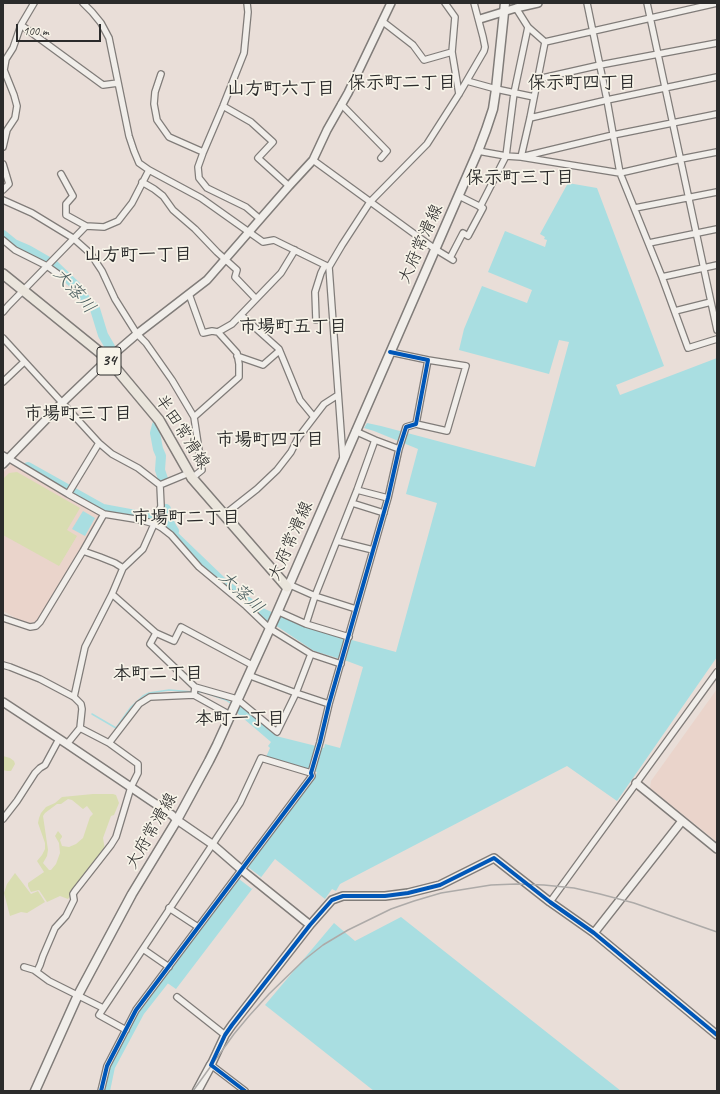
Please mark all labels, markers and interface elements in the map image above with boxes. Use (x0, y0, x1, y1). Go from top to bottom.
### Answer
scale bar (18, 16, 103, 42)
text: 100 m (23, 23, 49, 39)
district label: 保示町二丁目 (348, 72, 456, 94)
district label: 保示町四丁目 (528, 72, 636, 94)
district label: 山方町六丁目 (227, 78, 335, 100)
district label: 保示町三丁目 (466, 167, 574, 189)
street label: 大府常滑線 (394, 201, 448, 287)
district label: 山方町一丁目 (84, 244, 192, 266)
water label: 大落川 (48, 264, 100, 318)
district label: 市場町五丁目 (239, 316, 347, 338)
road number: 34 (97, 347, 121, 375)
street label: 半田常滑線 (150, 391, 214, 473)
district label: 市場町三丁目 (24, 403, 132, 425)
district label: 市場町四丁目 (216, 429, 324, 451)
street label: 大府常滑線 (264, 498, 318, 584)
district label: 市場町二丁目 (132, 507, 240, 529)
water label: 大落川 (214, 567, 268, 619)
district label: 本町二丁目 (113, 663, 203, 685)
district label: 本町一丁目 (195, 708, 285, 730)
street label: 大府常滑線 (122, 789, 182, 873)

